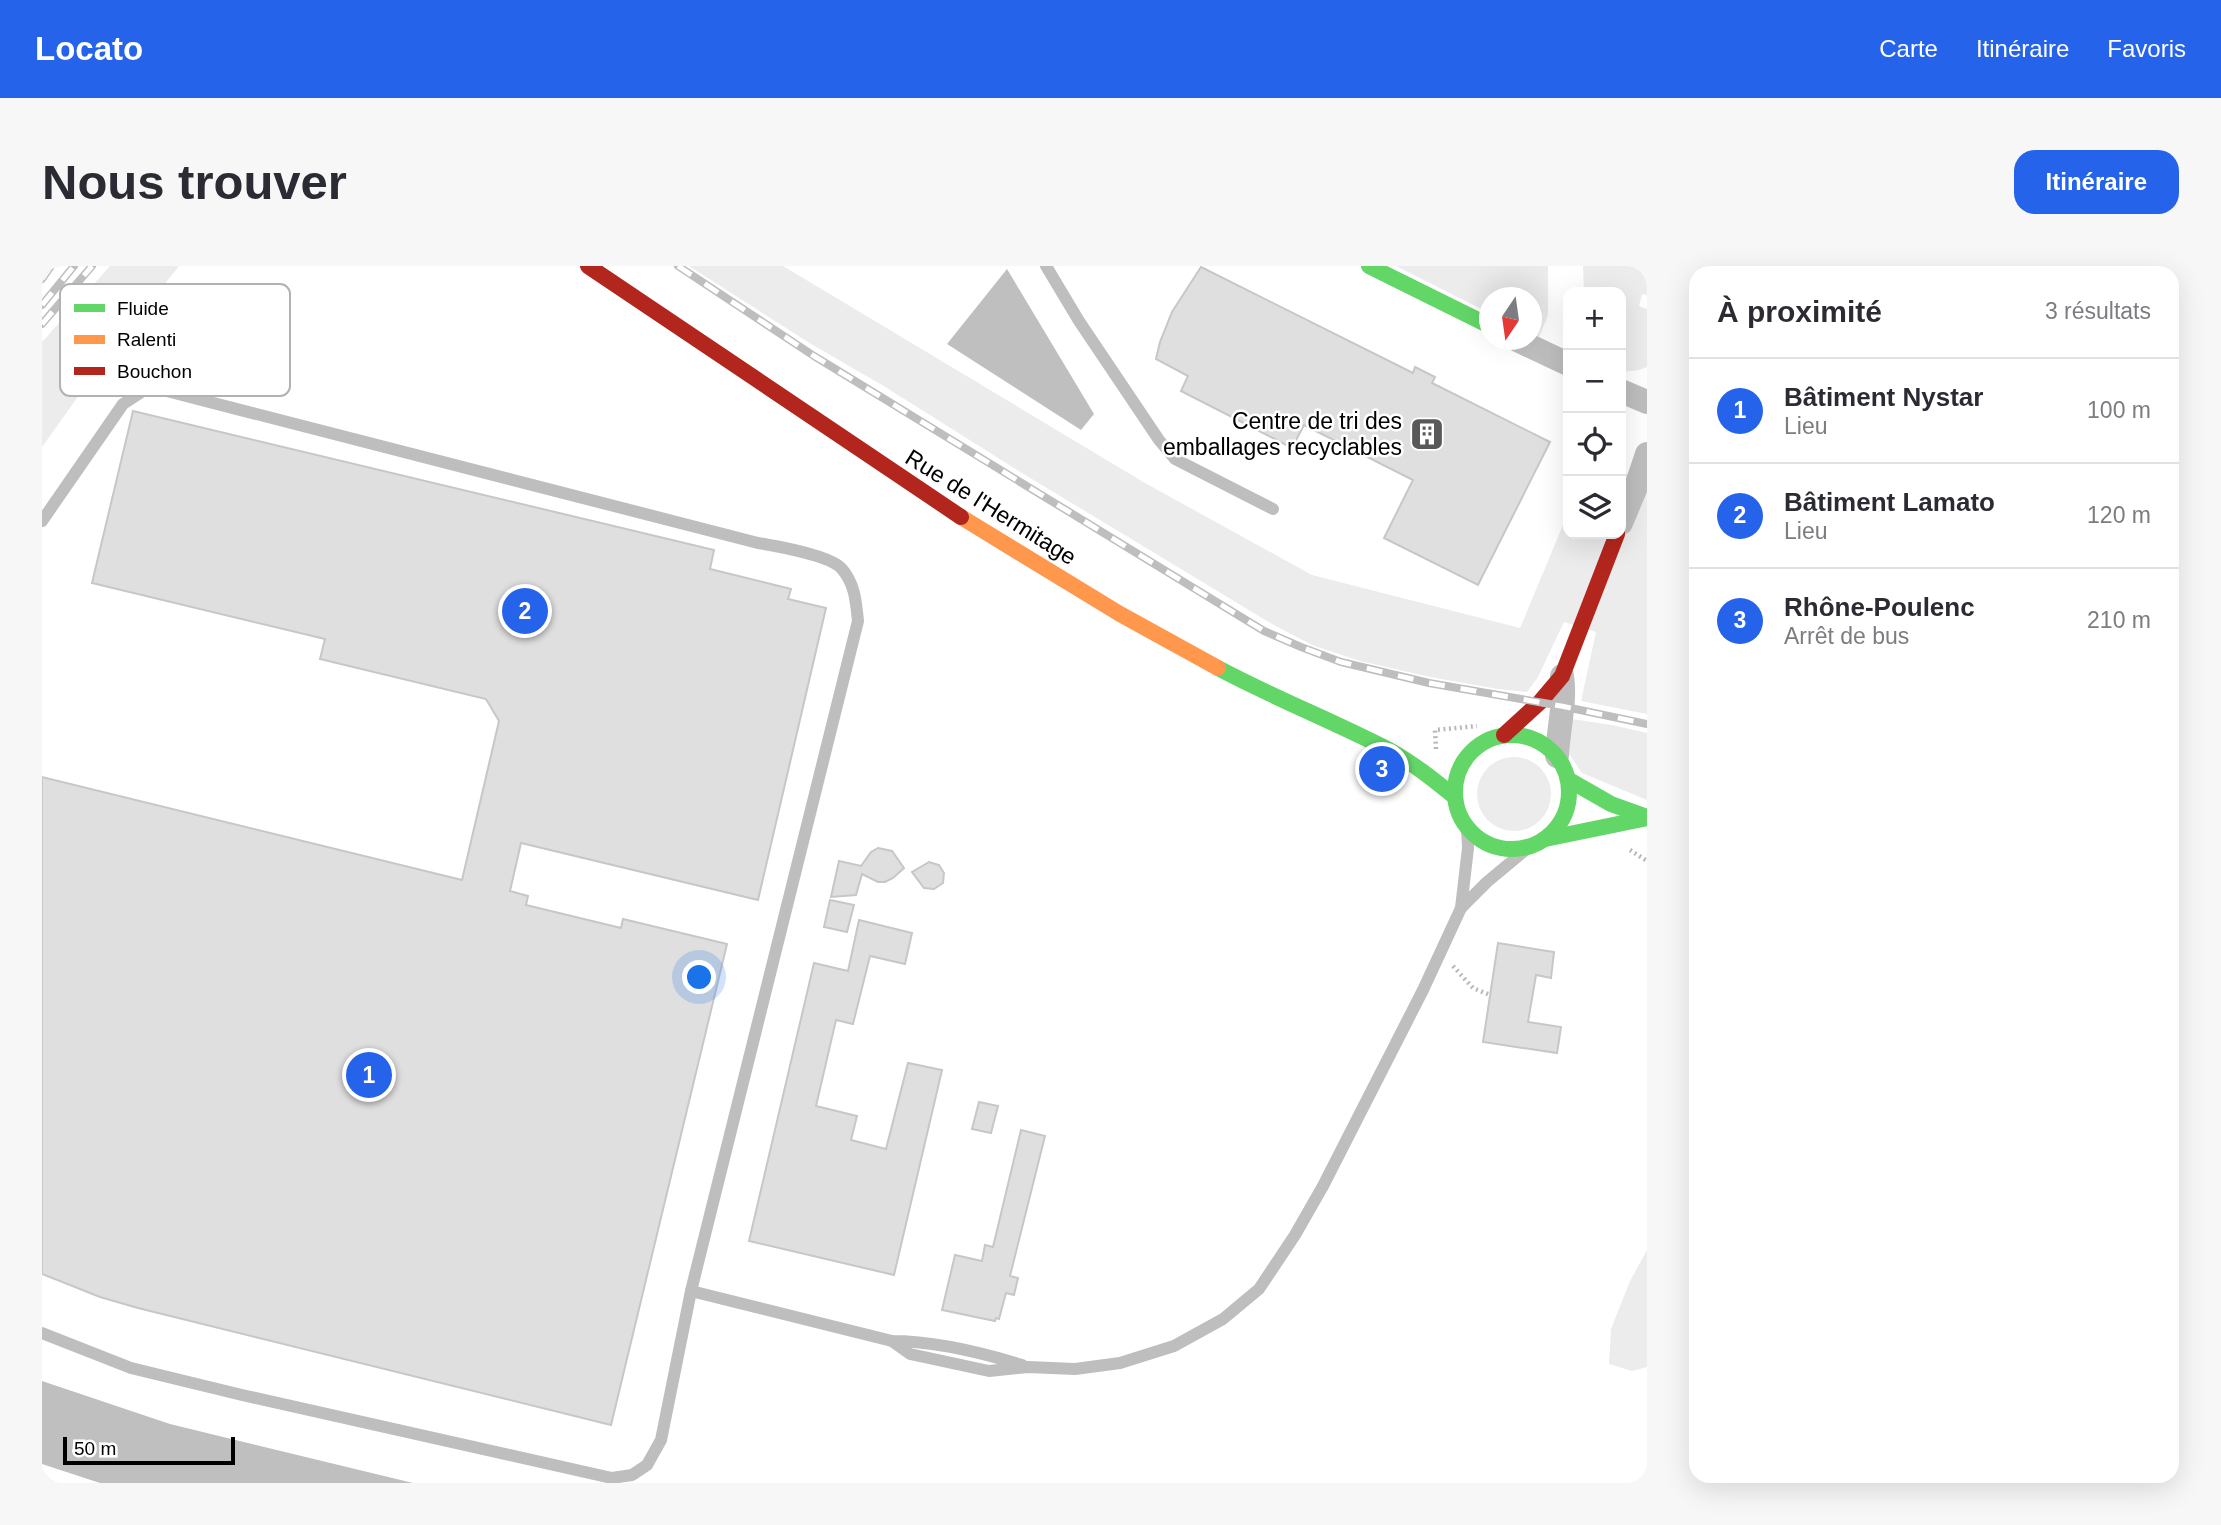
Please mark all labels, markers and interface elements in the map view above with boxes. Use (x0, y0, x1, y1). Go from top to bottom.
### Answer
text: Locato (35, 30, 143, 67)
text: Carte (1879, 35, 1938, 62)
text: Itinéraire (1976, 35, 2069, 62)
text: Favoris (2107, 35, 2186, 62)
button: Itinéraire (2014, 150, 2179, 214)
text: Nous trouver (42, 155, 347, 209)
legend (60, 284, 290, 396)
north arrow (1479, 287, 1542, 350)
map controls (1563, 287, 1626, 539)
button: + (1563, 287, 1626, 350)
text: À proximité (1717, 295, 1882, 328)
text: Fluide (117, 298, 169, 319)
text: 3 résultats (2045, 298, 2151, 324)
text: Ralenti (117, 329, 176, 350)
button: − (1563, 350, 1626, 413)
text: Bouchon (117, 361, 192, 382)
text: Bâtiment Nystar (1784, 382, 1983, 412)
text: 1 (1734, 397, 1746, 423)
text: 100 m (2087, 397, 2151, 423)
place label: Centre de tri des emballages recyclables (1163, 408, 1402, 460)
button: locate (1563, 413, 1626, 476)
text: Lieu (1784, 413, 1827, 439)
building icon: Centre de tri des emballages recyclables (1408, 415, 1446, 453)
street label: Rue de l'Hermitage (901, 444, 1081, 570)
button: layers (1563, 476, 1626, 539)
text: Bâtiment Lamato (1784, 487, 1995, 517)
text: 2 (1734, 502, 1746, 528)
text: 120 m (2087, 502, 2151, 528)
text: Lieu (1784, 518, 1827, 544)
pin: 2 (502, 585, 548, 637)
text: Rhône-Poulenc (1784, 592, 1975, 622)
text: 3 (1734, 607, 1746, 633)
text: 210 m (2087, 607, 2151, 633)
text: Arrêt de bus (1784, 623, 1909, 649)
pin: 3 (1359, 743, 1405, 795)
your location (682, 960, 716, 994)
pin: 1 (346, 1049, 392, 1101)
scale bar (63, 1434, 234, 1466)
text: 50 m (74, 1438, 116, 1459)

